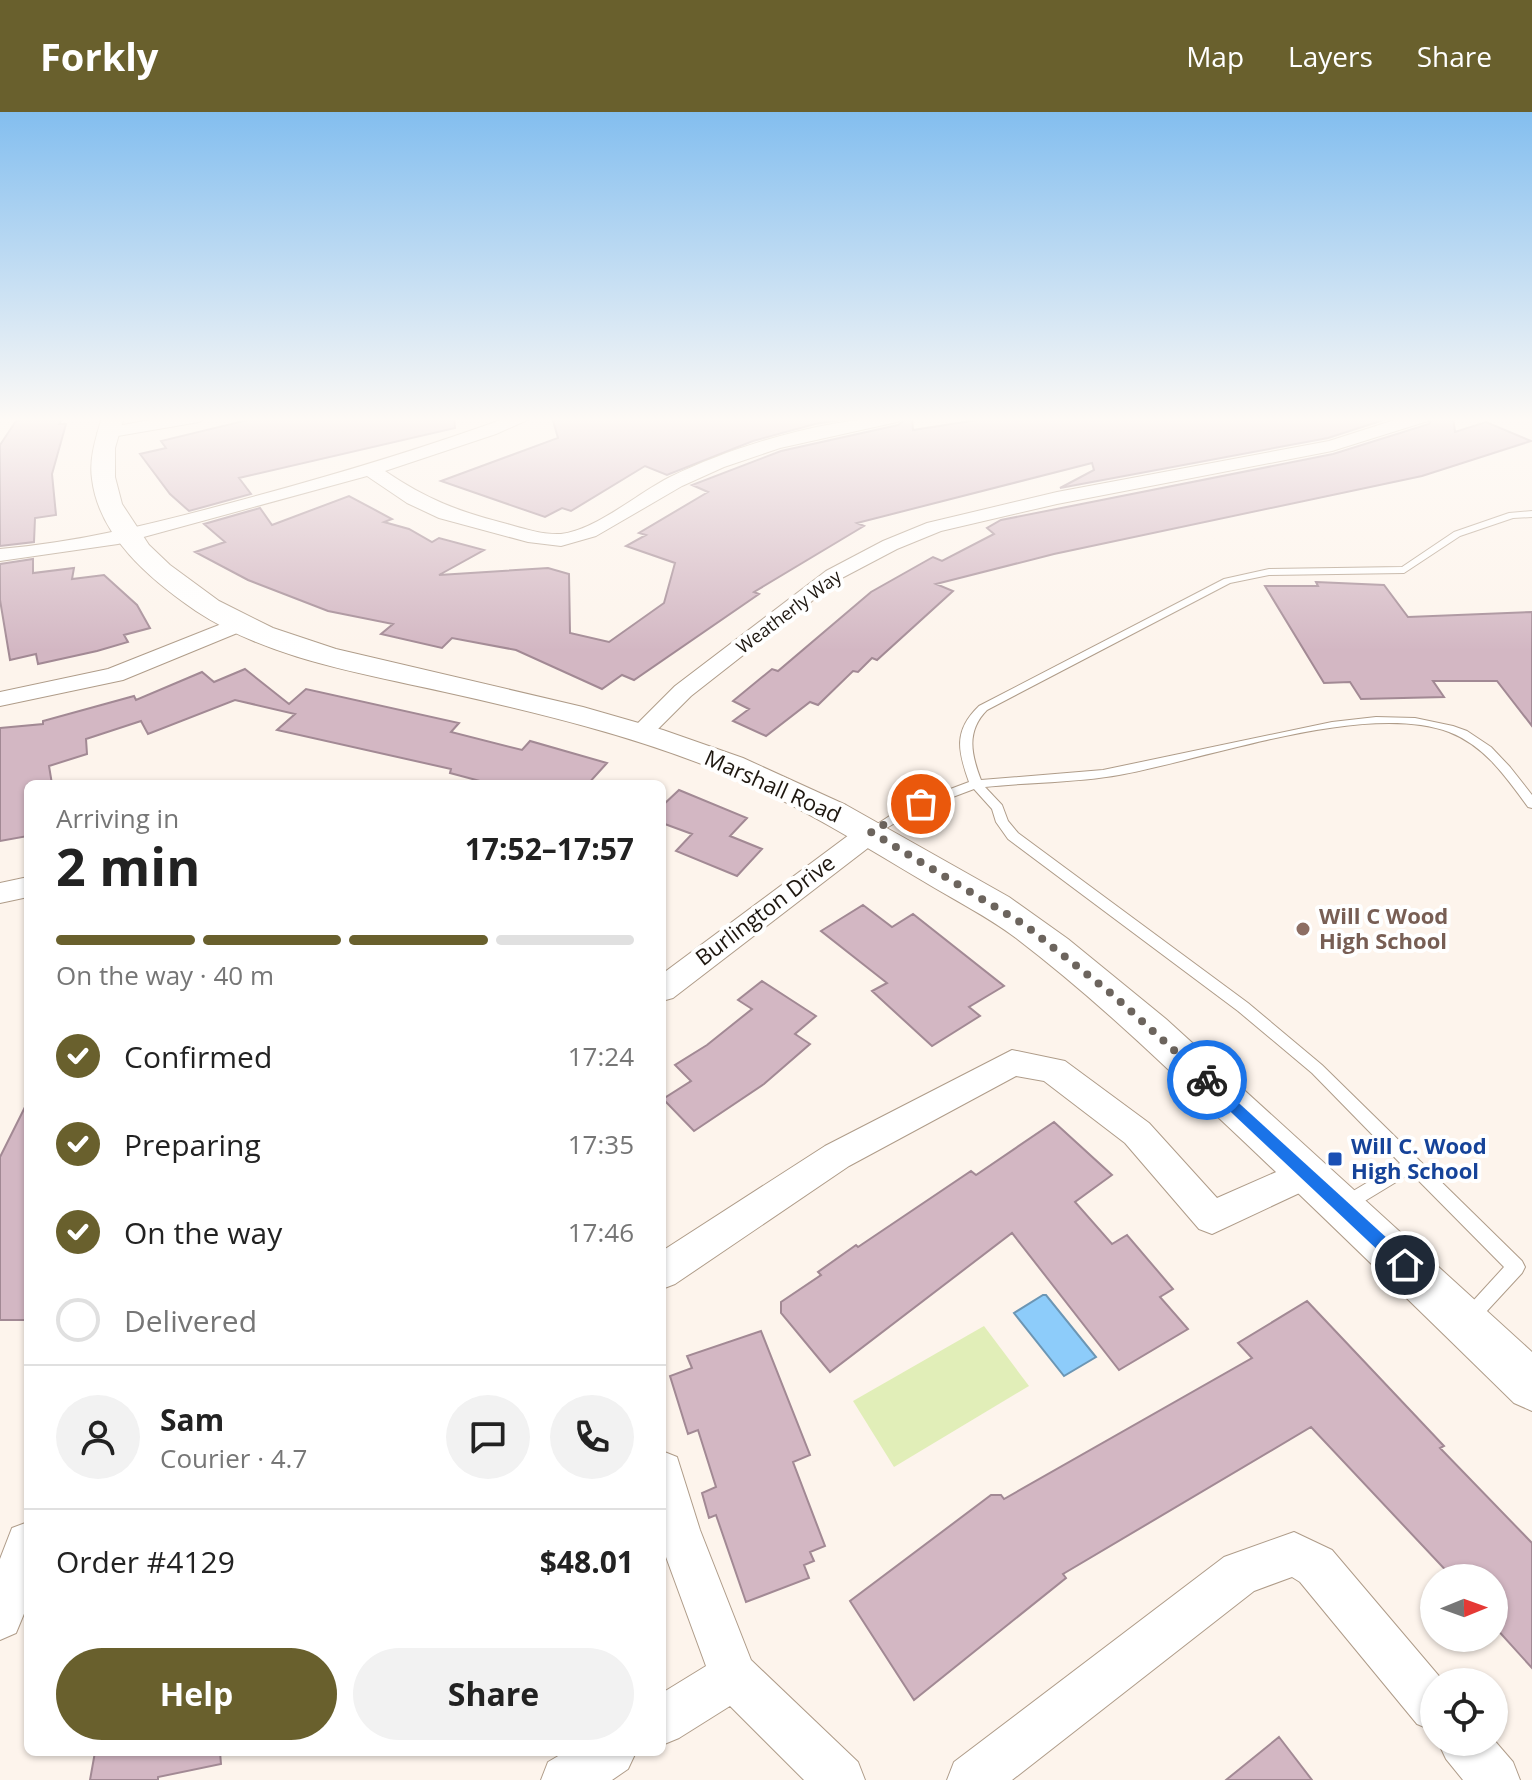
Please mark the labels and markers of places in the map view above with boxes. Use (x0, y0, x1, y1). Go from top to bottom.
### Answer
pin (887, 770, 955, 838)
place label: Will C Wood High School (1319, 900, 1448, 955)
marker: Will C Wood High School (1294, 920, 1312, 938)
place label: Will C. Wood High School (1351, 1130, 1487, 1185)
marker: Will C. Wood High School (1326, 1150, 1344, 1168)
pin (1371, 1231, 1439, 1299)

